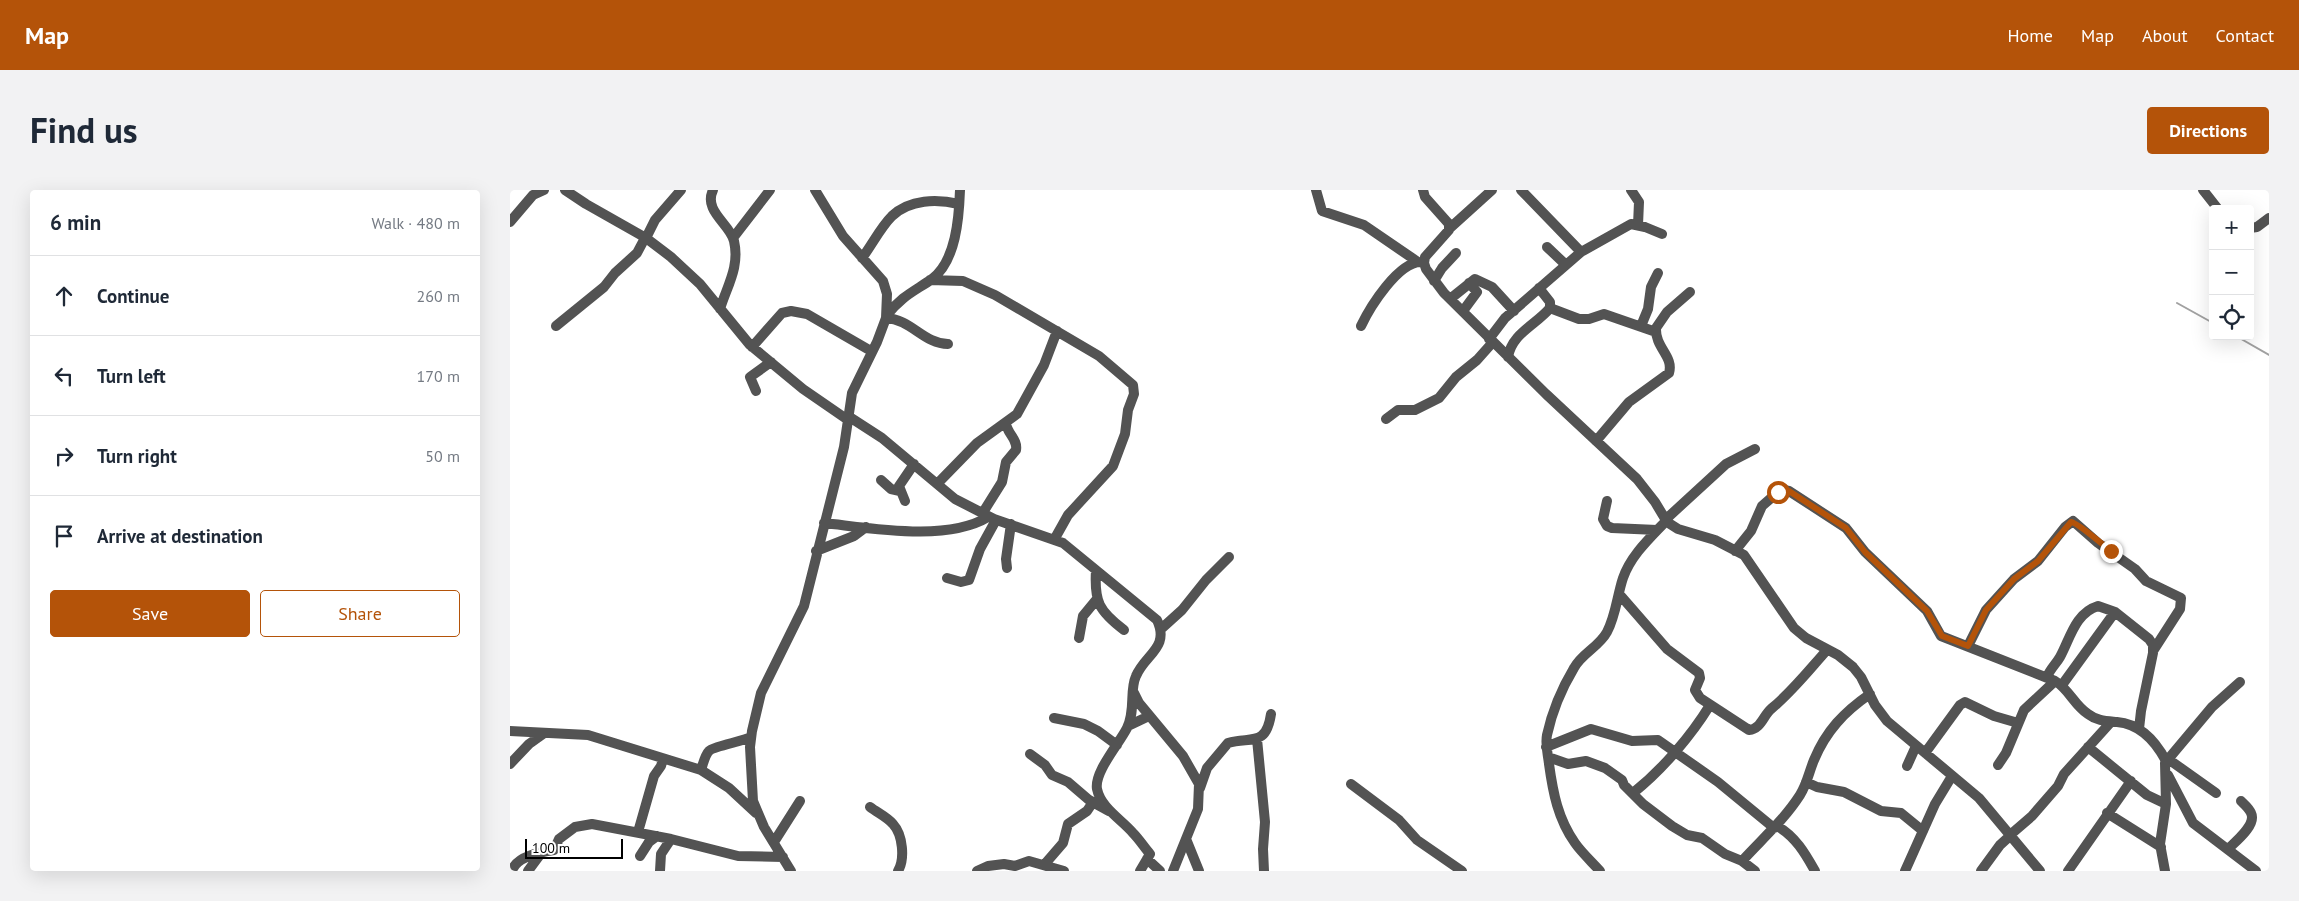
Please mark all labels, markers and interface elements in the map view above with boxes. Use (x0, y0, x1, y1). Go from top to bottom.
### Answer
text: Map (25, 20, 69, 51)
text: Home (2007, 24, 2053, 47)
text: Map (2081, 24, 2114, 47)
text: About (2142, 24, 2188, 47)
text: Contact (2216, 24, 2274, 47)
text: Find us (30, 107, 138, 153)
button: Directions (2147, 107, 2269, 154)
map controls (2209, 205, 2254, 340)
button: + (2209, 205, 2254, 250)
text: 6 min (50, 209, 101, 236)
text: Walk · 480 m (371, 213, 460, 233)
button: − (2209, 250, 2254, 295)
icon: ahead (50, 282, 78, 310)
text: Continue (97, 284, 169, 308)
text: 260 m (417, 286, 460, 306)
button: locate (2209, 295, 2254, 340)
icon: left (50, 362, 78, 390)
text: Turn left (97, 364, 166, 388)
text: 170 m (417, 366, 460, 386)
icon: right (50, 442, 78, 470)
text: Turn right (97, 444, 177, 468)
text: 50 m (425, 446, 460, 466)
route start (1767, 481, 1790, 504)
icon: arrive (50, 522, 78, 550)
text: Arrive at destination (97, 524, 263, 548)
route end (2100, 540, 2123, 563)
button: Save (50, 590, 250, 637)
button: Share (260, 590, 460, 637)
scale bar (525, 836, 622, 859)
text: 100 m (532, 839, 570, 857)

